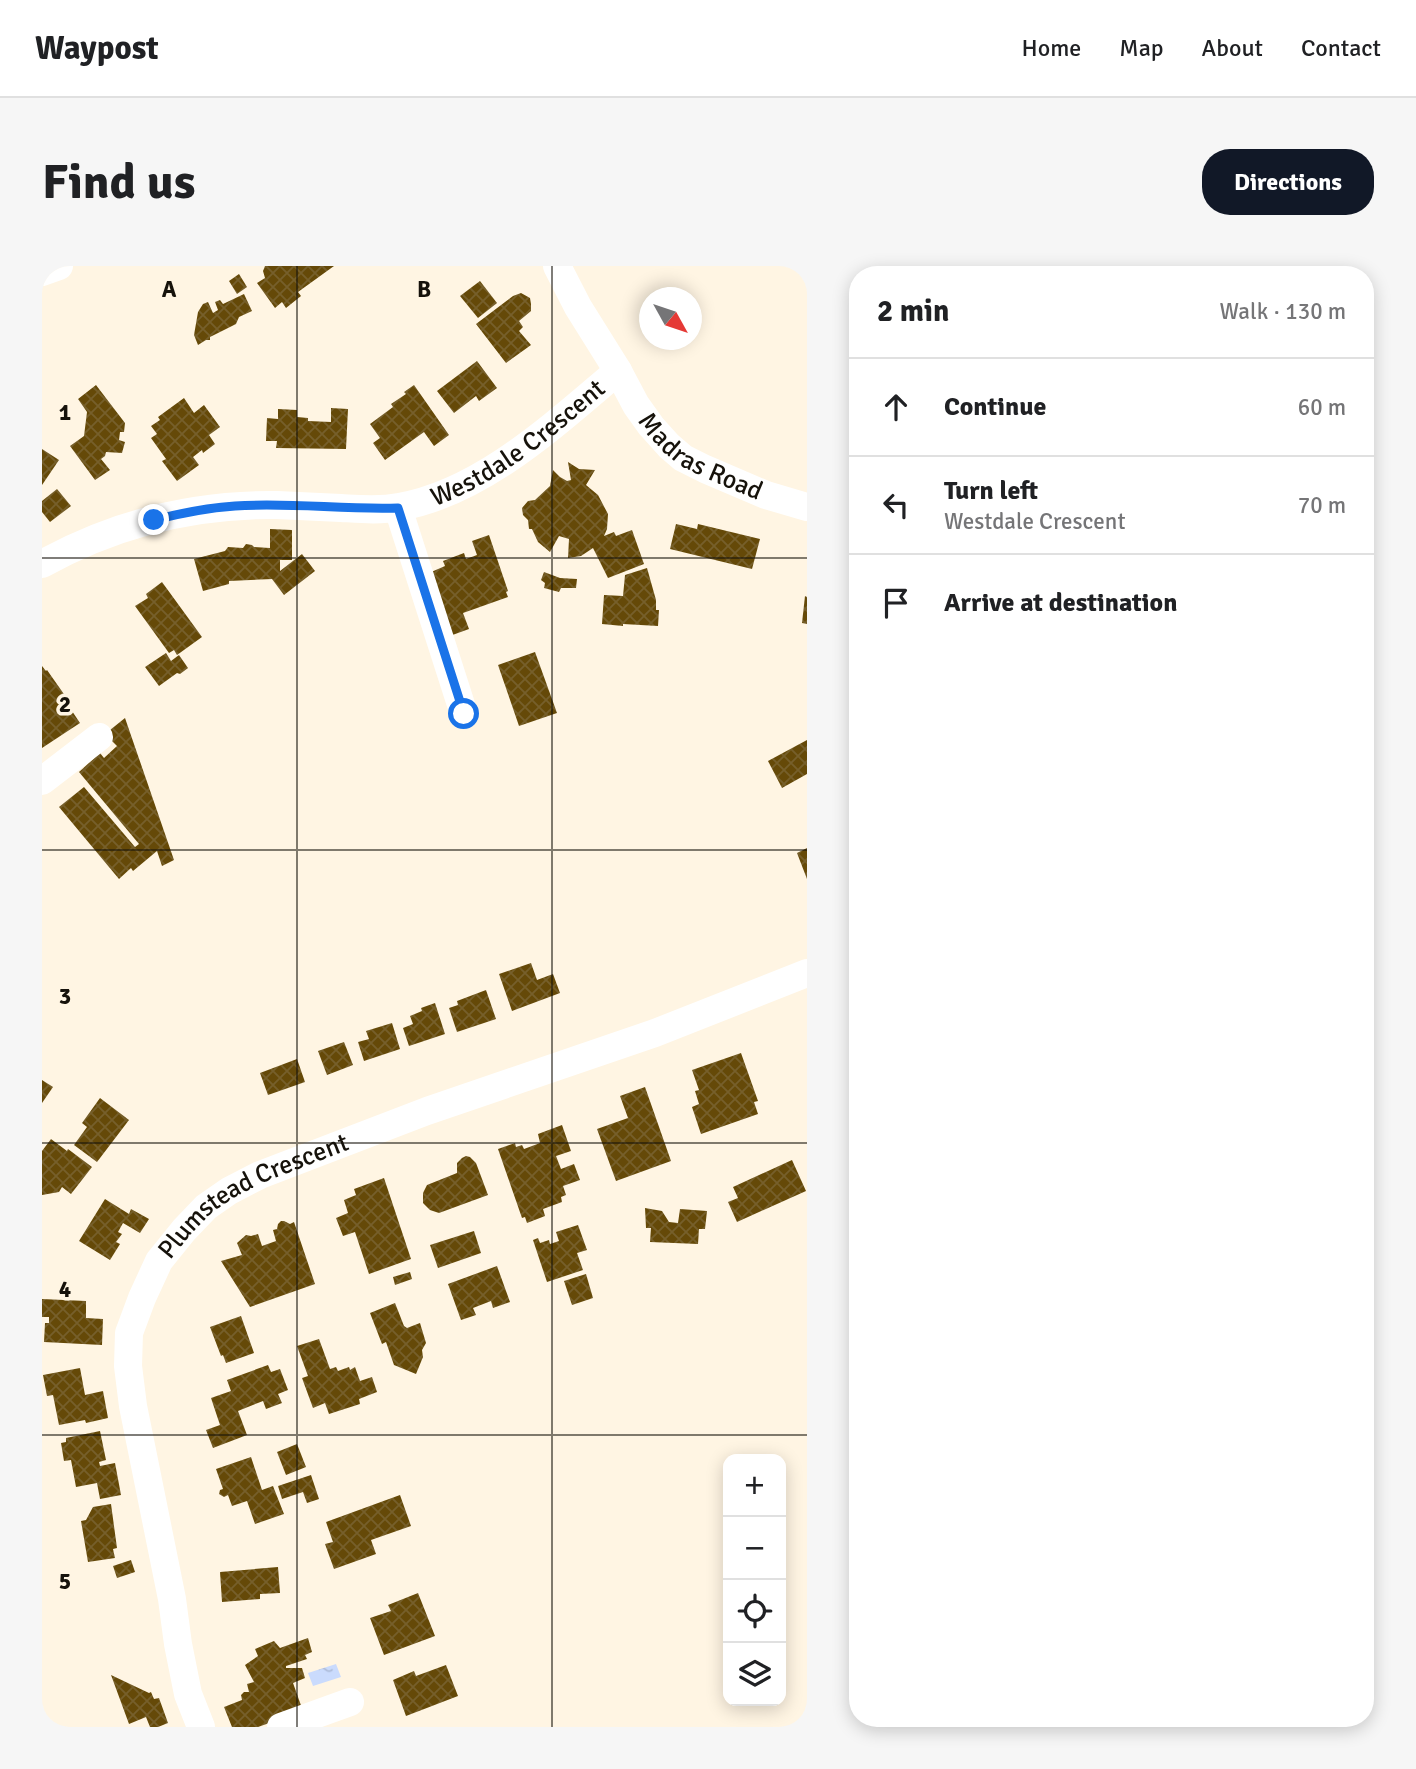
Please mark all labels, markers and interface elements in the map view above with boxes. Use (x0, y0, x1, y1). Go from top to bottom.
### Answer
text: Waypost (35, 28, 159, 69)
text: Home (1021, 33, 1081, 63)
text: Map (1119, 33, 1164, 63)
text: About (1202, 33, 1263, 63)
text: Contact (1301, 33, 1381, 63)
button: Directions (1202, 149, 1374, 215)
text: Find us (42, 152, 195, 212)
text: A (162, 275, 177, 304)
text: B (417, 275, 431, 304)
north arrow (639, 287, 702, 350)
text: 2 min (877, 293, 949, 330)
text: Walk · 130 m (1220, 297, 1346, 326)
street label: Westdale Crescent (426, 373, 612, 514)
icon: ahead (877, 388, 915, 426)
text: Continue (944, 391, 1046, 423)
text: 60 m (1298, 393, 1346, 422)
text: 1 (59, 398, 71, 427)
street label: Madras Road (631, 407, 767, 508)
text: Turn left (944, 475, 1038, 507)
icon: left (877, 486, 915, 524)
text: 70 m (1298, 491, 1346, 520)
route end (138, 504, 169, 535)
text: Westdale Crescent (944, 507, 1125, 536)
icon: arrive (877, 584, 915, 622)
text: Arrive at destination (944, 587, 1177, 619)
text: 2 (59, 690, 71, 719)
route start (448, 698, 479, 729)
text: 3 (59, 982, 71, 1011)
street label: Plumstead Crescent (151, 1127, 353, 1265)
text: 4 (59, 1275, 71, 1304)
map controls (723, 1454, 786, 1706)
button: + (723, 1454, 786, 1517)
button: − (723, 1517, 786, 1580)
text: 5 (59, 1567, 71, 1596)
button: locate (723, 1580, 786, 1643)
button: layers (723, 1643, 786, 1706)

